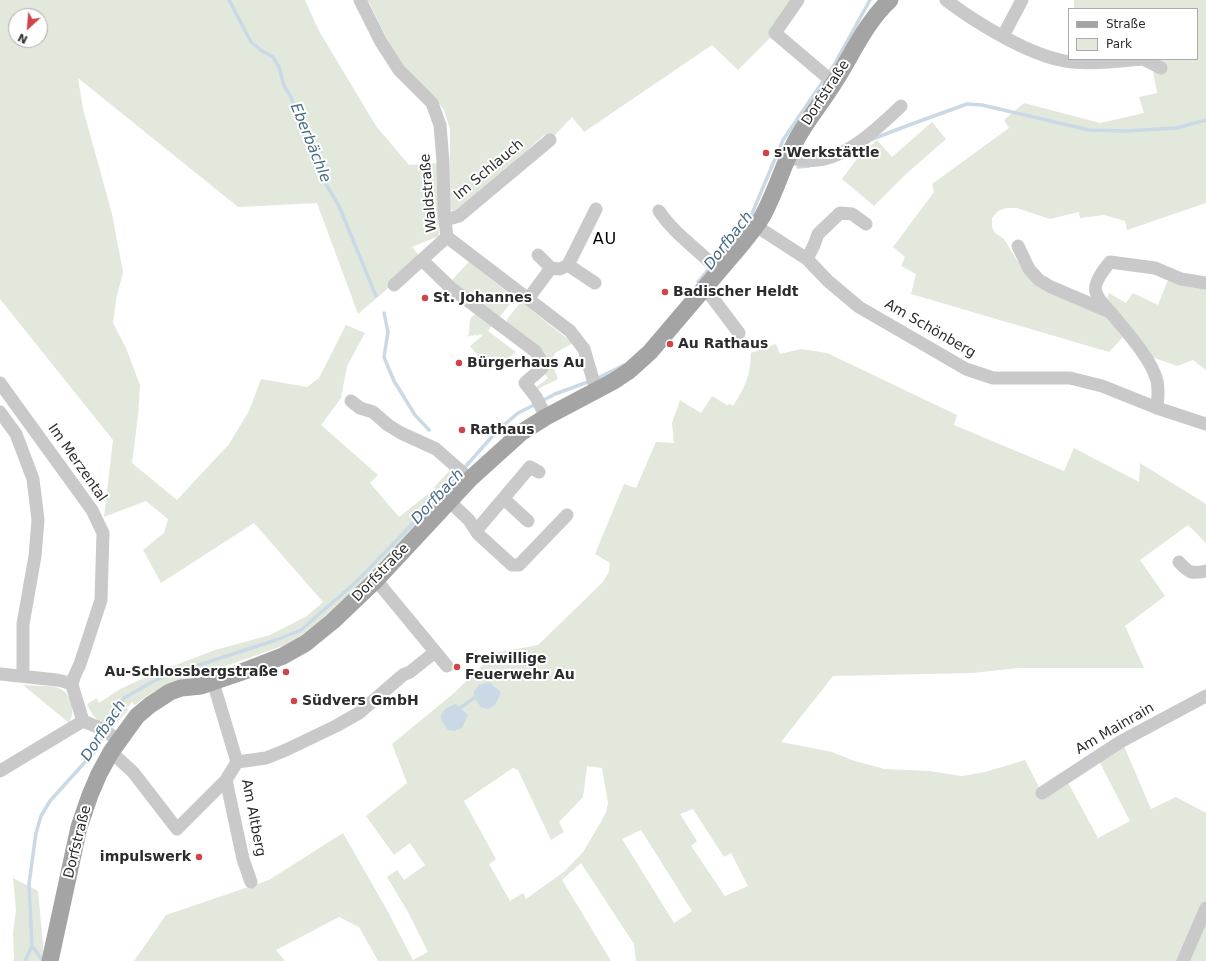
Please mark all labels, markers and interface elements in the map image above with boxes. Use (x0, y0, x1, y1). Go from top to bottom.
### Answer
north arrow (8, 8, 48, 48)
legend (1068, 8, 1198, 60)
text: Straße (1106, 17, 1146, 31)
text: N (16, 30, 30, 46)
text: Park (1106, 37, 1132, 51)
street label: Dorfstraße (799, 57, 853, 129)
water label: Eberbächle (286, 101, 334, 185)
street label: Im Schlauch (451, 136, 527, 204)
place label: s'Werkstättle (774, 145, 879, 161)
marker: s'Werkstättle (761, 148, 771, 158)
street label: Waldstraße (417, 153, 441, 233)
water label: Dorfbach (701, 208, 757, 274)
district label: AU (593, 230, 617, 250)
place label: Badischer Heldt (673, 284, 799, 300)
marker: Badischer Heldt (660, 287, 670, 297)
place label: St. Johannes (433, 290, 532, 306)
marker: St. Johannes (420, 293, 430, 303)
street label: Am Schönberg (881, 296, 979, 362)
place label: Au Rathaus (678, 336, 768, 352)
marker: Au Rathaus (665, 339, 675, 349)
place label: Bürgerhaus Au (467, 355, 584, 371)
marker: Bürgerhaus Au (454, 358, 464, 368)
street label: Im Merzental (44, 421, 110, 505)
place label: Rathaus (470, 422, 535, 438)
marker: Rathaus (457, 425, 467, 435)
water label: Dorfbach (408, 466, 468, 528)
street label: Dorfstraße (349, 540, 413, 606)
place label: Freiwillige Feuerwehr Au (465, 651, 575, 684)
marker: Freiwillige Feuerwehr Au (452, 662, 462, 672)
place label: Au-Schlossbergstraße (105, 664, 278, 680)
marker: Au-Schlossbergstraße (281, 667, 291, 677)
place label: Südvers GmbH (302, 693, 419, 709)
marker: Südvers GmbH (289, 696, 299, 706)
water label: Dorfbach (78, 697, 130, 765)
street label: Am Mainrain (1073, 700, 1157, 758)
street label: Am Altberg (237, 778, 269, 858)
street label: Dorfstraße (61, 804, 95, 880)
place label: impulswerk (100, 849, 191, 865)
marker: impulswerk (194, 852, 204, 862)

